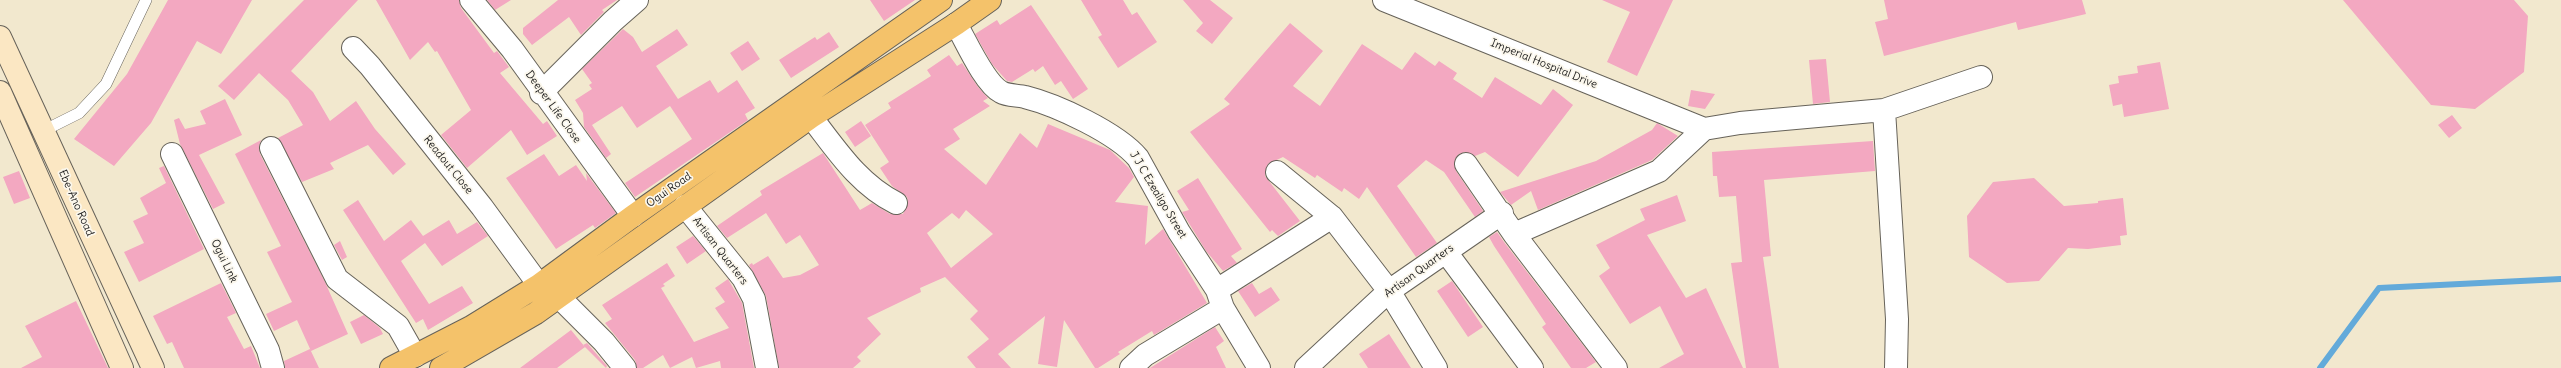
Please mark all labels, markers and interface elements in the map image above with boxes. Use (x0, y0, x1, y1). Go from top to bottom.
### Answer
street label: Imperial Hospital Drive (1489, 37, 1599, 91)
street label: Deeper Life Close (522, 68, 584, 146)
street label: Readout Close (420, 133, 476, 197)
street label: J J C Ezealigo Street (1127, 149, 1189, 241)
street label: Ebe-Ano Road (55, 168, 97, 238)
street label: Ogui Road (644, 170, 694, 210)
street label: Artisan Quarters (689, 214, 751, 288)
street label: Ogui Link (208, 237, 240, 285)
street label: Artisan Quarters (1382, 241, 1456, 301)

